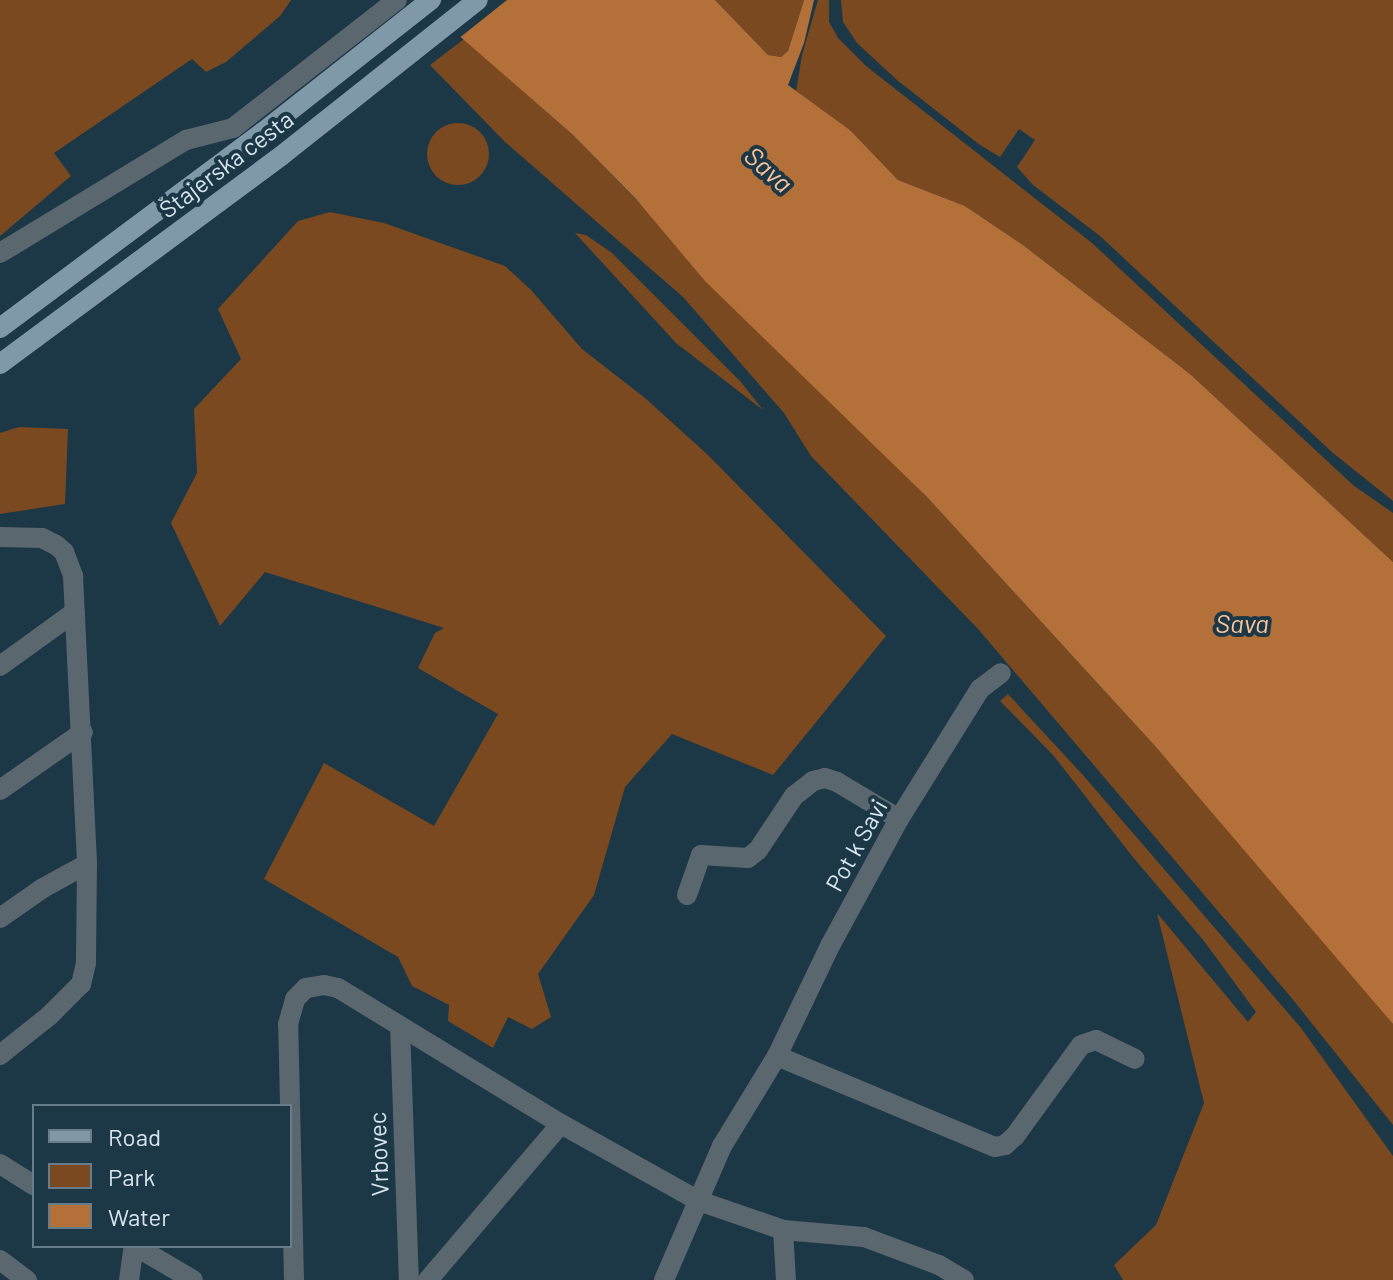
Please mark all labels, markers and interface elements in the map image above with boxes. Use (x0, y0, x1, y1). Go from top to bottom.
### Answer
street label: Štajerska cesta (153, 104, 299, 224)
water label: Sava (739, 139, 799, 199)
water label: Sava (1215, 607, 1269, 639)
street label: Pot k Savi (819, 794, 893, 896)
legend (32, 1104, 292, 1248)
street label: Vrbovec (362, 1111, 394, 1197)
text: Road (108, 1122, 161, 1151)
text: Park (108, 1162, 155, 1191)
text: Water (108, 1202, 170, 1231)

